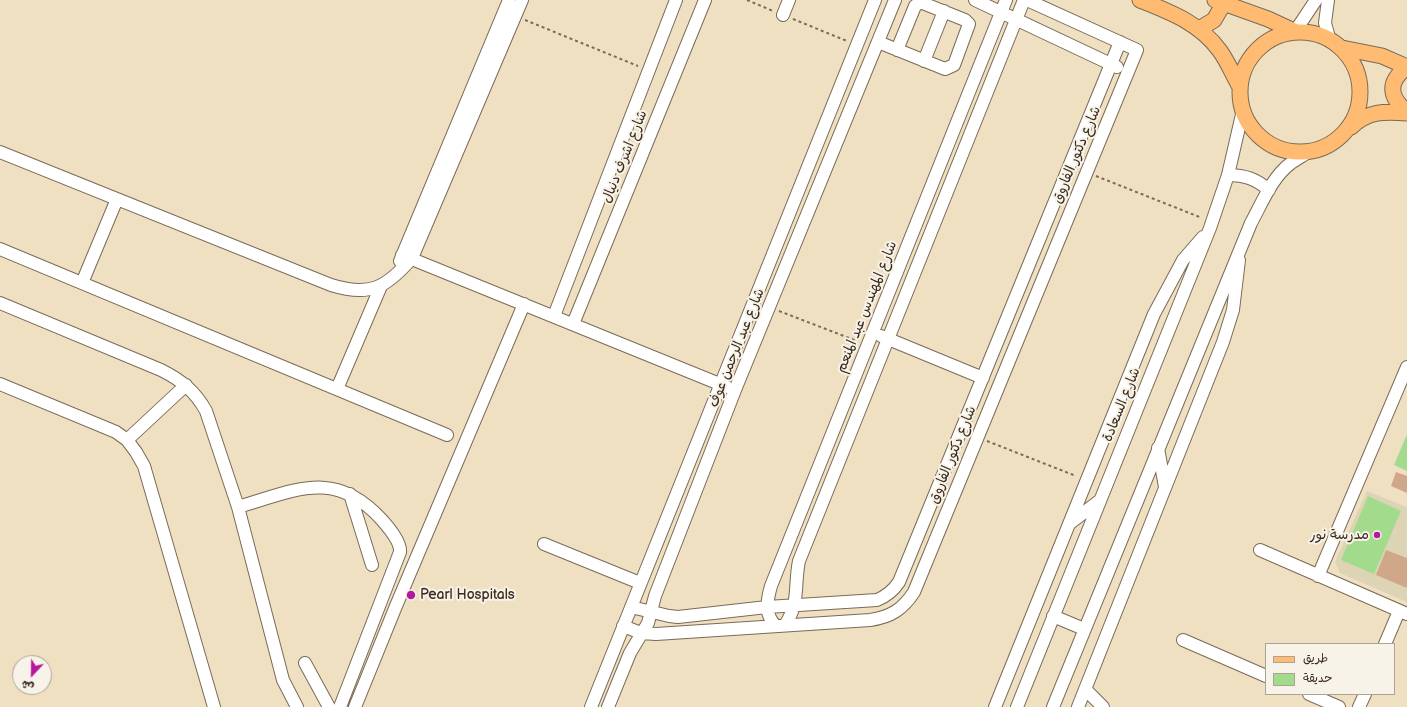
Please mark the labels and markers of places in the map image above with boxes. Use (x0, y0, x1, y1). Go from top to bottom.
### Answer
place label: مدرسة نور (1310, 527, 1369, 543)
marker: مدرسة نور (1372, 530, 1382, 540)
place label: Pearl Hospitals (420, 587, 515, 603)
marker: Pearl Hospitals (405, 589, 417, 601)

